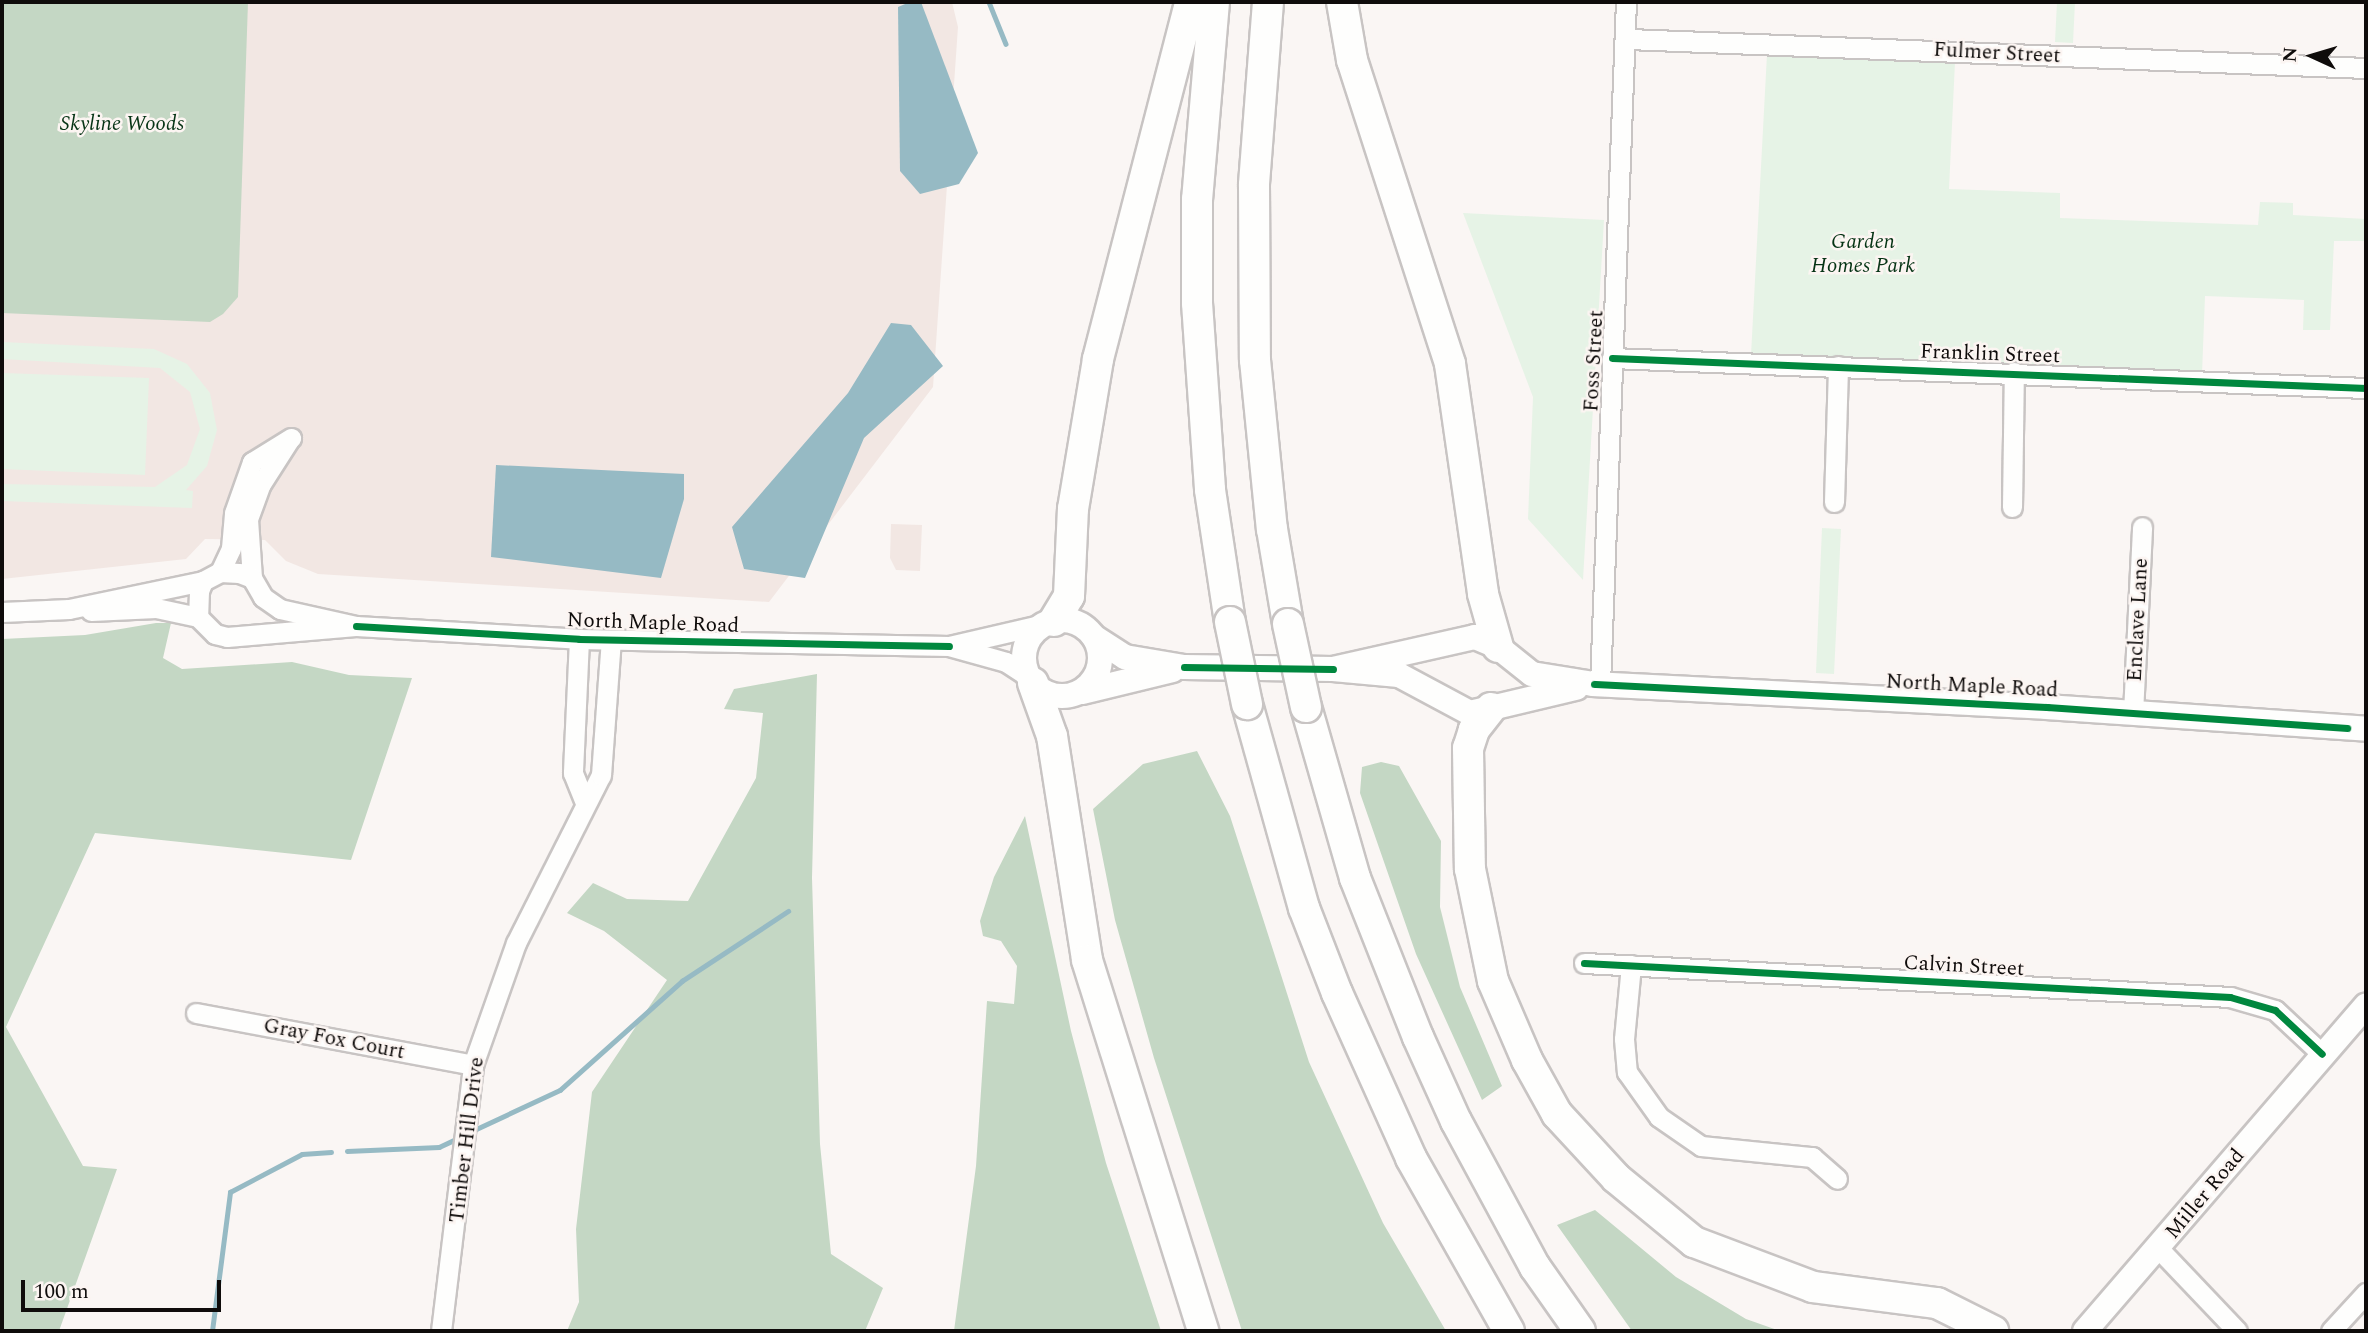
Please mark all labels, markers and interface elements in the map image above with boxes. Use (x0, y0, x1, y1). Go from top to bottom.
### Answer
north arrow (2277, 21, 2347, 91)
street label: Fulmer Street (1933, 37, 2061, 69)
text: N (2276, 46, 2306, 63)
park label: Skyline Woods (60, 111, 184, 137)
park label: Garden Homes Park (1811, 229, 1915, 279)
street label: Foss Street (1579, 309, 1609, 413)
street label: Franklin Street (1920, 339, 2060, 369)
street label: Enclave Lane (2122, 558, 2154, 682)
street label: North Maple Road (566, 607, 740, 639)
street label: North Maple Road (1885, 669, 2059, 703)
street label: Calvin Street (1903, 950, 2025, 982)
street label: Gray Fox Court (261, 1013, 407, 1065)
street label: Timber Hill Drive (444, 1056, 490, 1224)
street label: Miller Road (2160, 1144, 2250, 1244)
scale bar (24, 1266, 224, 1310)
text: 100 m (34, 1276, 89, 1308)

